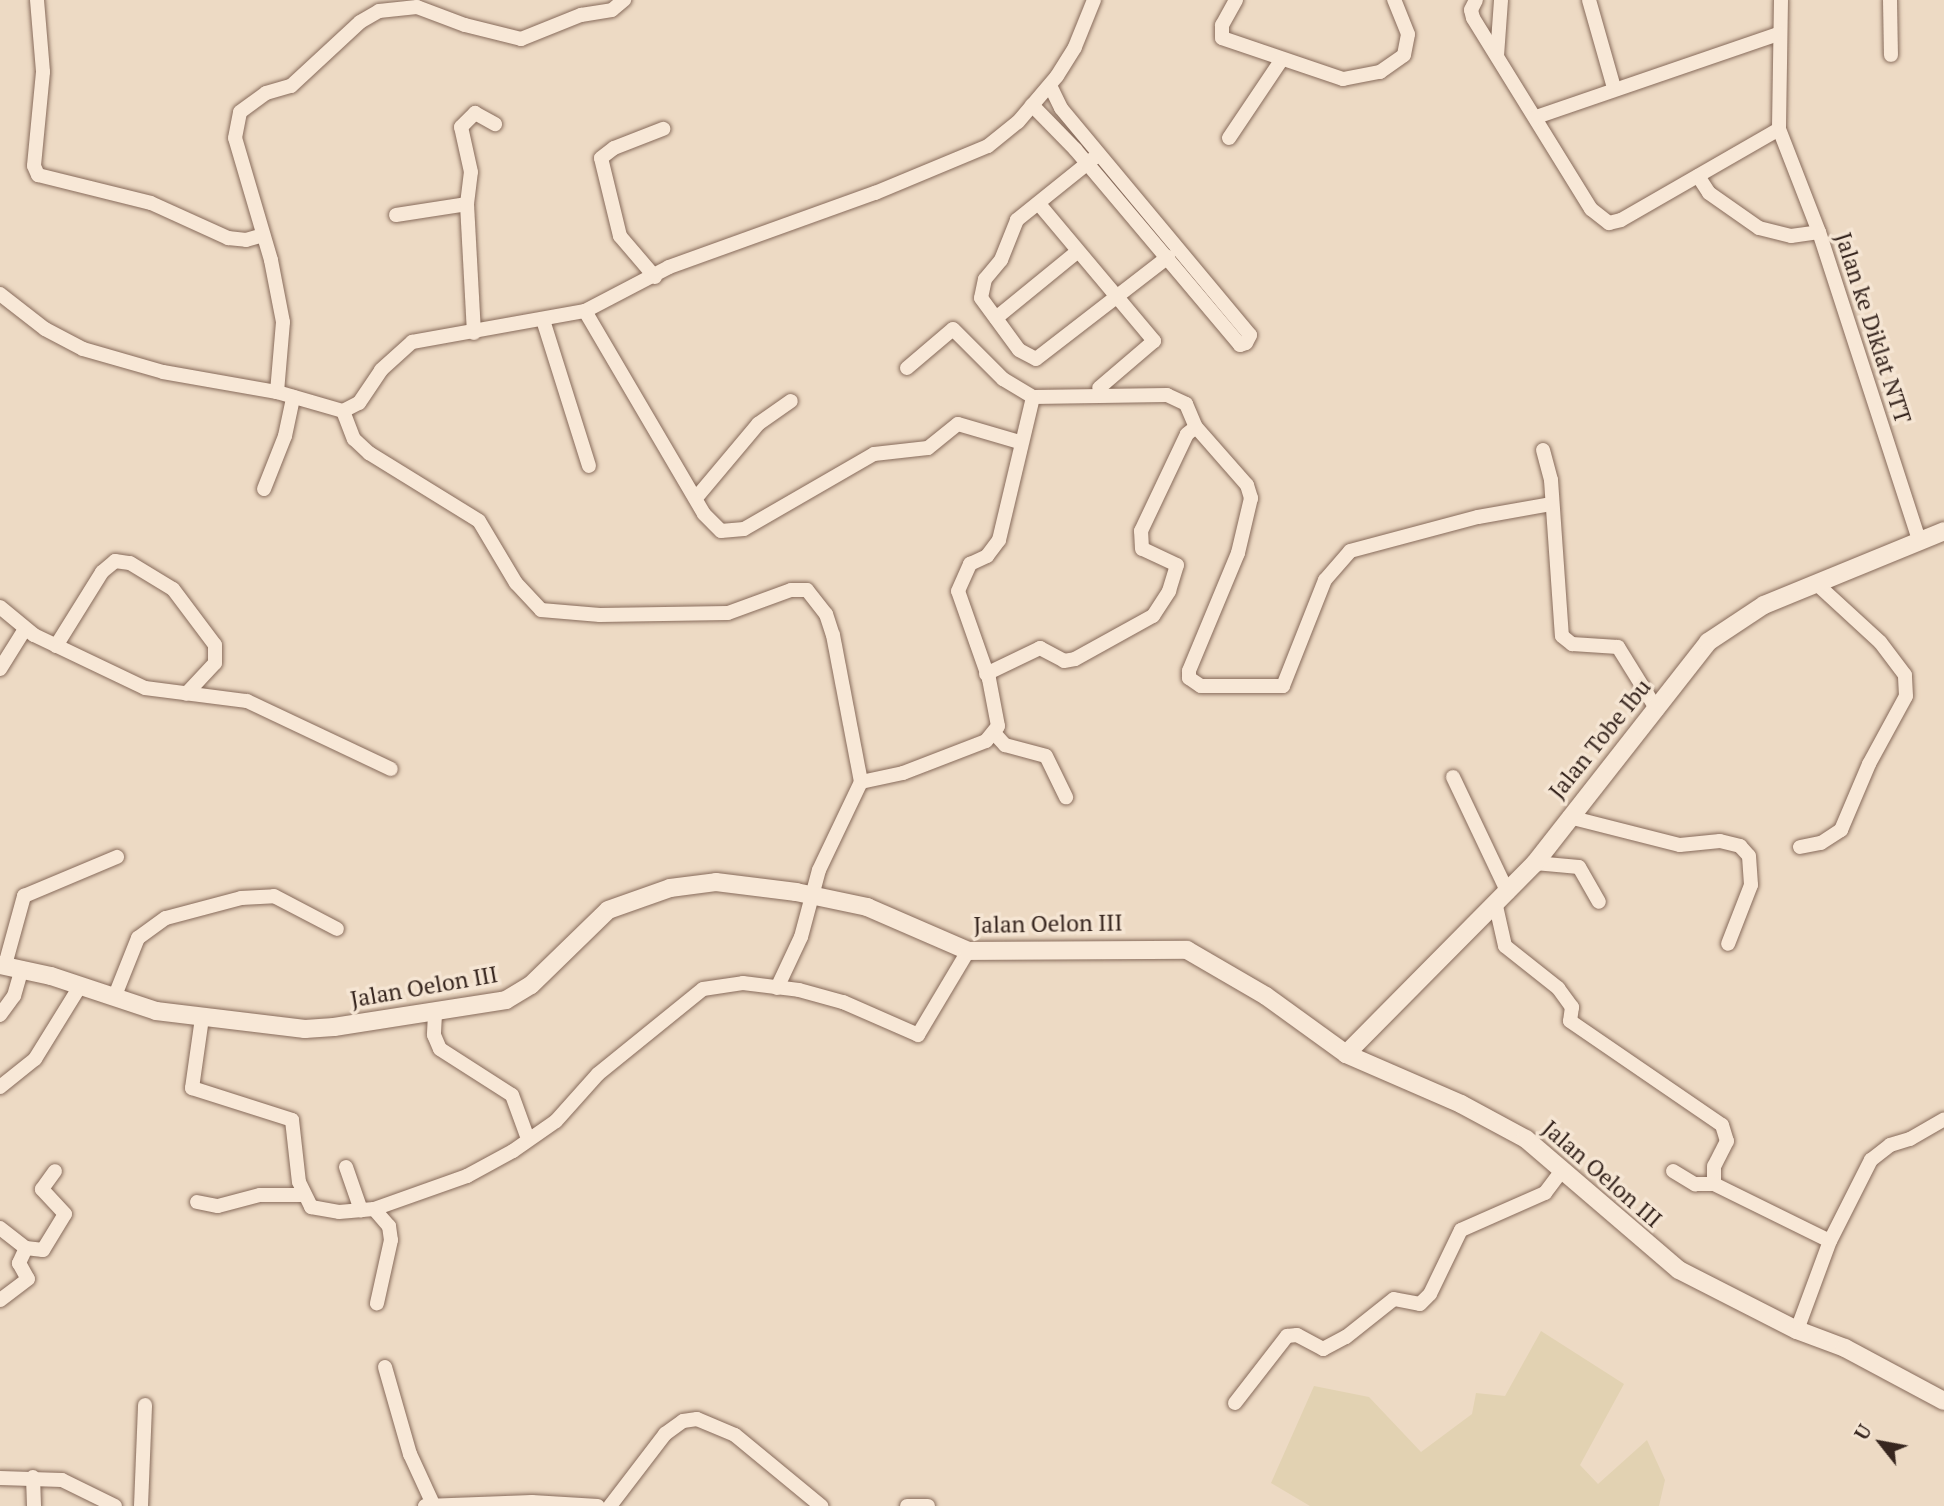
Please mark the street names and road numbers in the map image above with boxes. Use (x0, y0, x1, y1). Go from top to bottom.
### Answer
street label: Jalan ke Diklat NTT (1829, 229, 1917, 427)
street label: Jalan Tobe Ibu (1543, 673, 1657, 805)
street label: Jalan Oelon III (973, 909, 1123, 939)
street label: Jalan Oelon III (348, 960, 500, 1014)
street label: Jalan Oelon III (1537, 1115, 1667, 1233)

